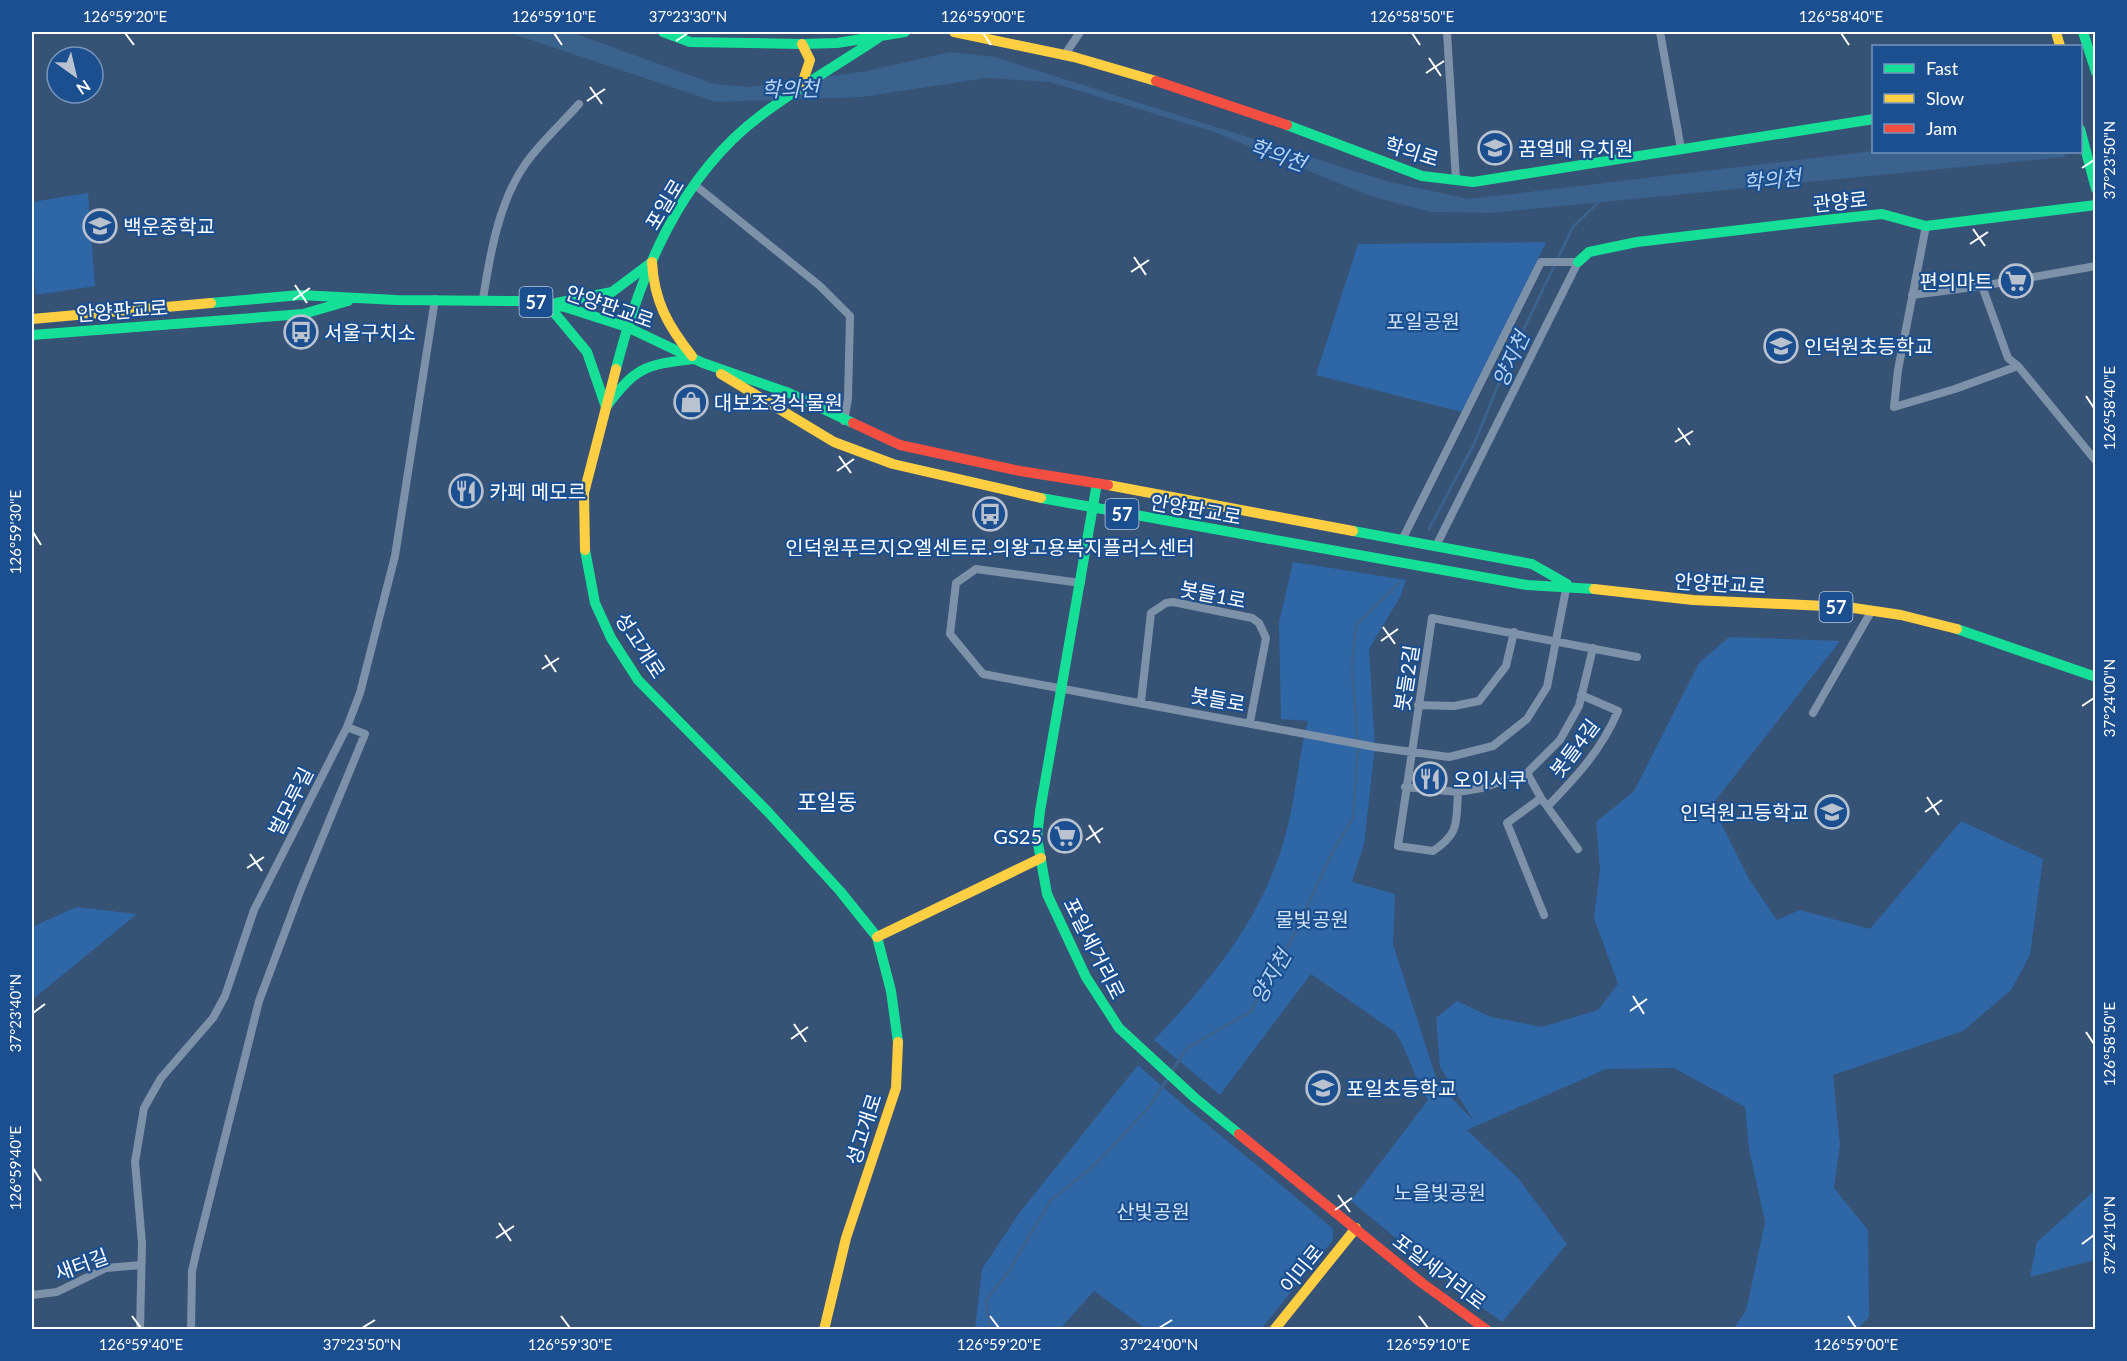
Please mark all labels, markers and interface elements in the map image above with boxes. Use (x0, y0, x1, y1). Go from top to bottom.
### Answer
text: 126°59'20"E (83, 7, 167, 25)
text: 126°59'10"E (512, 7, 596, 25)
text: 37°23'30"N (649, 7, 727, 25)
text: 126°59'00"E (941, 7, 1025, 25)
text: 126°58'50"E (1370, 7, 1454, 25)
text: 126°58'40"E (1799, 7, 1883, 25)
north arrow (45, 45, 105, 105)
legend (1872, 45, 2082, 153)
text: Fast (1926, 57, 1959, 79)
water label: 학의천 (761, 75, 822, 101)
text: N (73, 77, 94, 99)
text: Slow (1926, 87, 1964, 109)
text: Jam (1926, 117, 1957, 139)
text: 37°23'50"N (2100, 121, 2118, 199)
school or university icon: 꿈열매 유치원 (1477, 130, 1513, 166)
street label: 학의로 (1382, 131, 1442, 171)
water label: 학의천 (1247, 133, 1312, 176)
place label: 꿈열매 유치원 (1518, 136, 1634, 160)
water label: 학의천 (1742, 163, 1805, 194)
street label: 포일로 (639, 174, 689, 234)
street label: 관양로 (1811, 186, 1869, 216)
school or university icon: 백운중학교 (82, 208, 118, 244)
place label: 백운중학교 (123, 214, 215, 238)
supermarket icon: 편의마트 (1998, 263, 2034, 299)
place label: 편의마트 (1919, 269, 1993, 293)
street label: 안양판교로 (563, 280, 657, 332)
road number: 57 (520, 287, 552, 317)
street label: 안양판교로 (75, 295, 169, 325)
park label: 포일공원 (1386, 309, 1460, 333)
bus stop icon: 서울구치소 (283, 314, 319, 350)
place label: 서울구치소 (324, 320, 416, 344)
water label: 양지천 (1486, 325, 1535, 391)
school or university icon: 인덕원초등학교 (1763, 328, 1799, 364)
place label: 인덕원초등학교 (1804, 334, 1933, 358)
text: 126°58'40"E (2100, 366, 2118, 450)
shop icon: 대보조경식물원 (673, 384, 709, 420)
place label: 대보조경식물원 (714, 390, 843, 414)
restaurant icon: 카페 메모르 (448, 473, 484, 509)
place label: 카페 메모르 (489, 479, 586, 503)
street label: 안양판교로 (1149, 489, 1243, 529)
text: 126°59'30"E (6, 490, 24, 574)
bus stop icon: 인덕원푸르지오엘센트로.의왕고용복지플러스센터 (972, 496, 1008, 532)
road number: 57 (1106, 499, 1138, 529)
place label: 인덕원푸르지오엘센트로.의왕고용복지플러스센터 (785, 535, 1195, 559)
street label: 안양판교로 (1673, 569, 1767, 597)
street label: 봇들1로 (1178, 576, 1248, 612)
road number: 57 (1820, 592, 1852, 622)
street label: 성고개로 (611, 608, 671, 682)
street label: 봇들2길 (1389, 643, 1423, 713)
text: 37°24'00"N (2100, 659, 2118, 737)
street label: 봇들로 (1189, 682, 1247, 716)
street label: 봇들4길 (1544, 714, 1604, 782)
restaurant icon: 오이시쿠 (1412, 761, 1448, 797)
street label: 벌모루길 (263, 763, 317, 839)
place label: 오이시쿠 (1453, 767, 1527, 791)
district label: 포일동 (797, 788, 857, 815)
school or university icon: 인덕원고등학교 (1814, 794, 1850, 830)
place label: 인덕원고등학교 (1680, 800, 1809, 824)
supermarket icon: GS25 (1047, 818, 1083, 854)
place label: GS25 (993, 824, 1042, 848)
street label: 포일세거리로 (1059, 893, 1131, 1003)
park label: 물빛공원 (1275, 907, 1349, 931)
water label: 양지천 (1245, 942, 1297, 1007)
text: 37°23'40"N (6, 974, 24, 1052)
text: 126°58'50"E (2100, 1002, 2118, 1086)
school or university icon: 포일초등학교 (1305, 1070, 1341, 1106)
place label: 포일초등학교 (1346, 1076, 1456, 1100)
street label: 성고개로 (840, 1090, 886, 1168)
text: 126°59'40"E (6, 1126, 24, 1210)
park label: 노을빛공원 (1394, 1180, 1486, 1204)
text: 37°24'10"N (2100, 1196, 2118, 1274)
park label: 산빛공원 (1116, 1199, 1190, 1223)
street label: 포일세거리로 (1389, 1228, 1491, 1314)
street label: 이미로 (1274, 1239, 1328, 1297)
street label: 새터길 (51, 1243, 111, 1285)
text: 126°59'40"E (99, 1335, 183, 1353)
text: 37°23'50"N (323, 1335, 401, 1353)
text: 126°59'30"E (528, 1335, 612, 1353)
text: 126°59'20"E (957, 1335, 1041, 1353)
text: 37°24'00"N (1120, 1335, 1198, 1353)
text: 126°59'10"E (1386, 1335, 1470, 1353)
text: 126°59'00"E (1814, 1335, 1898, 1353)

